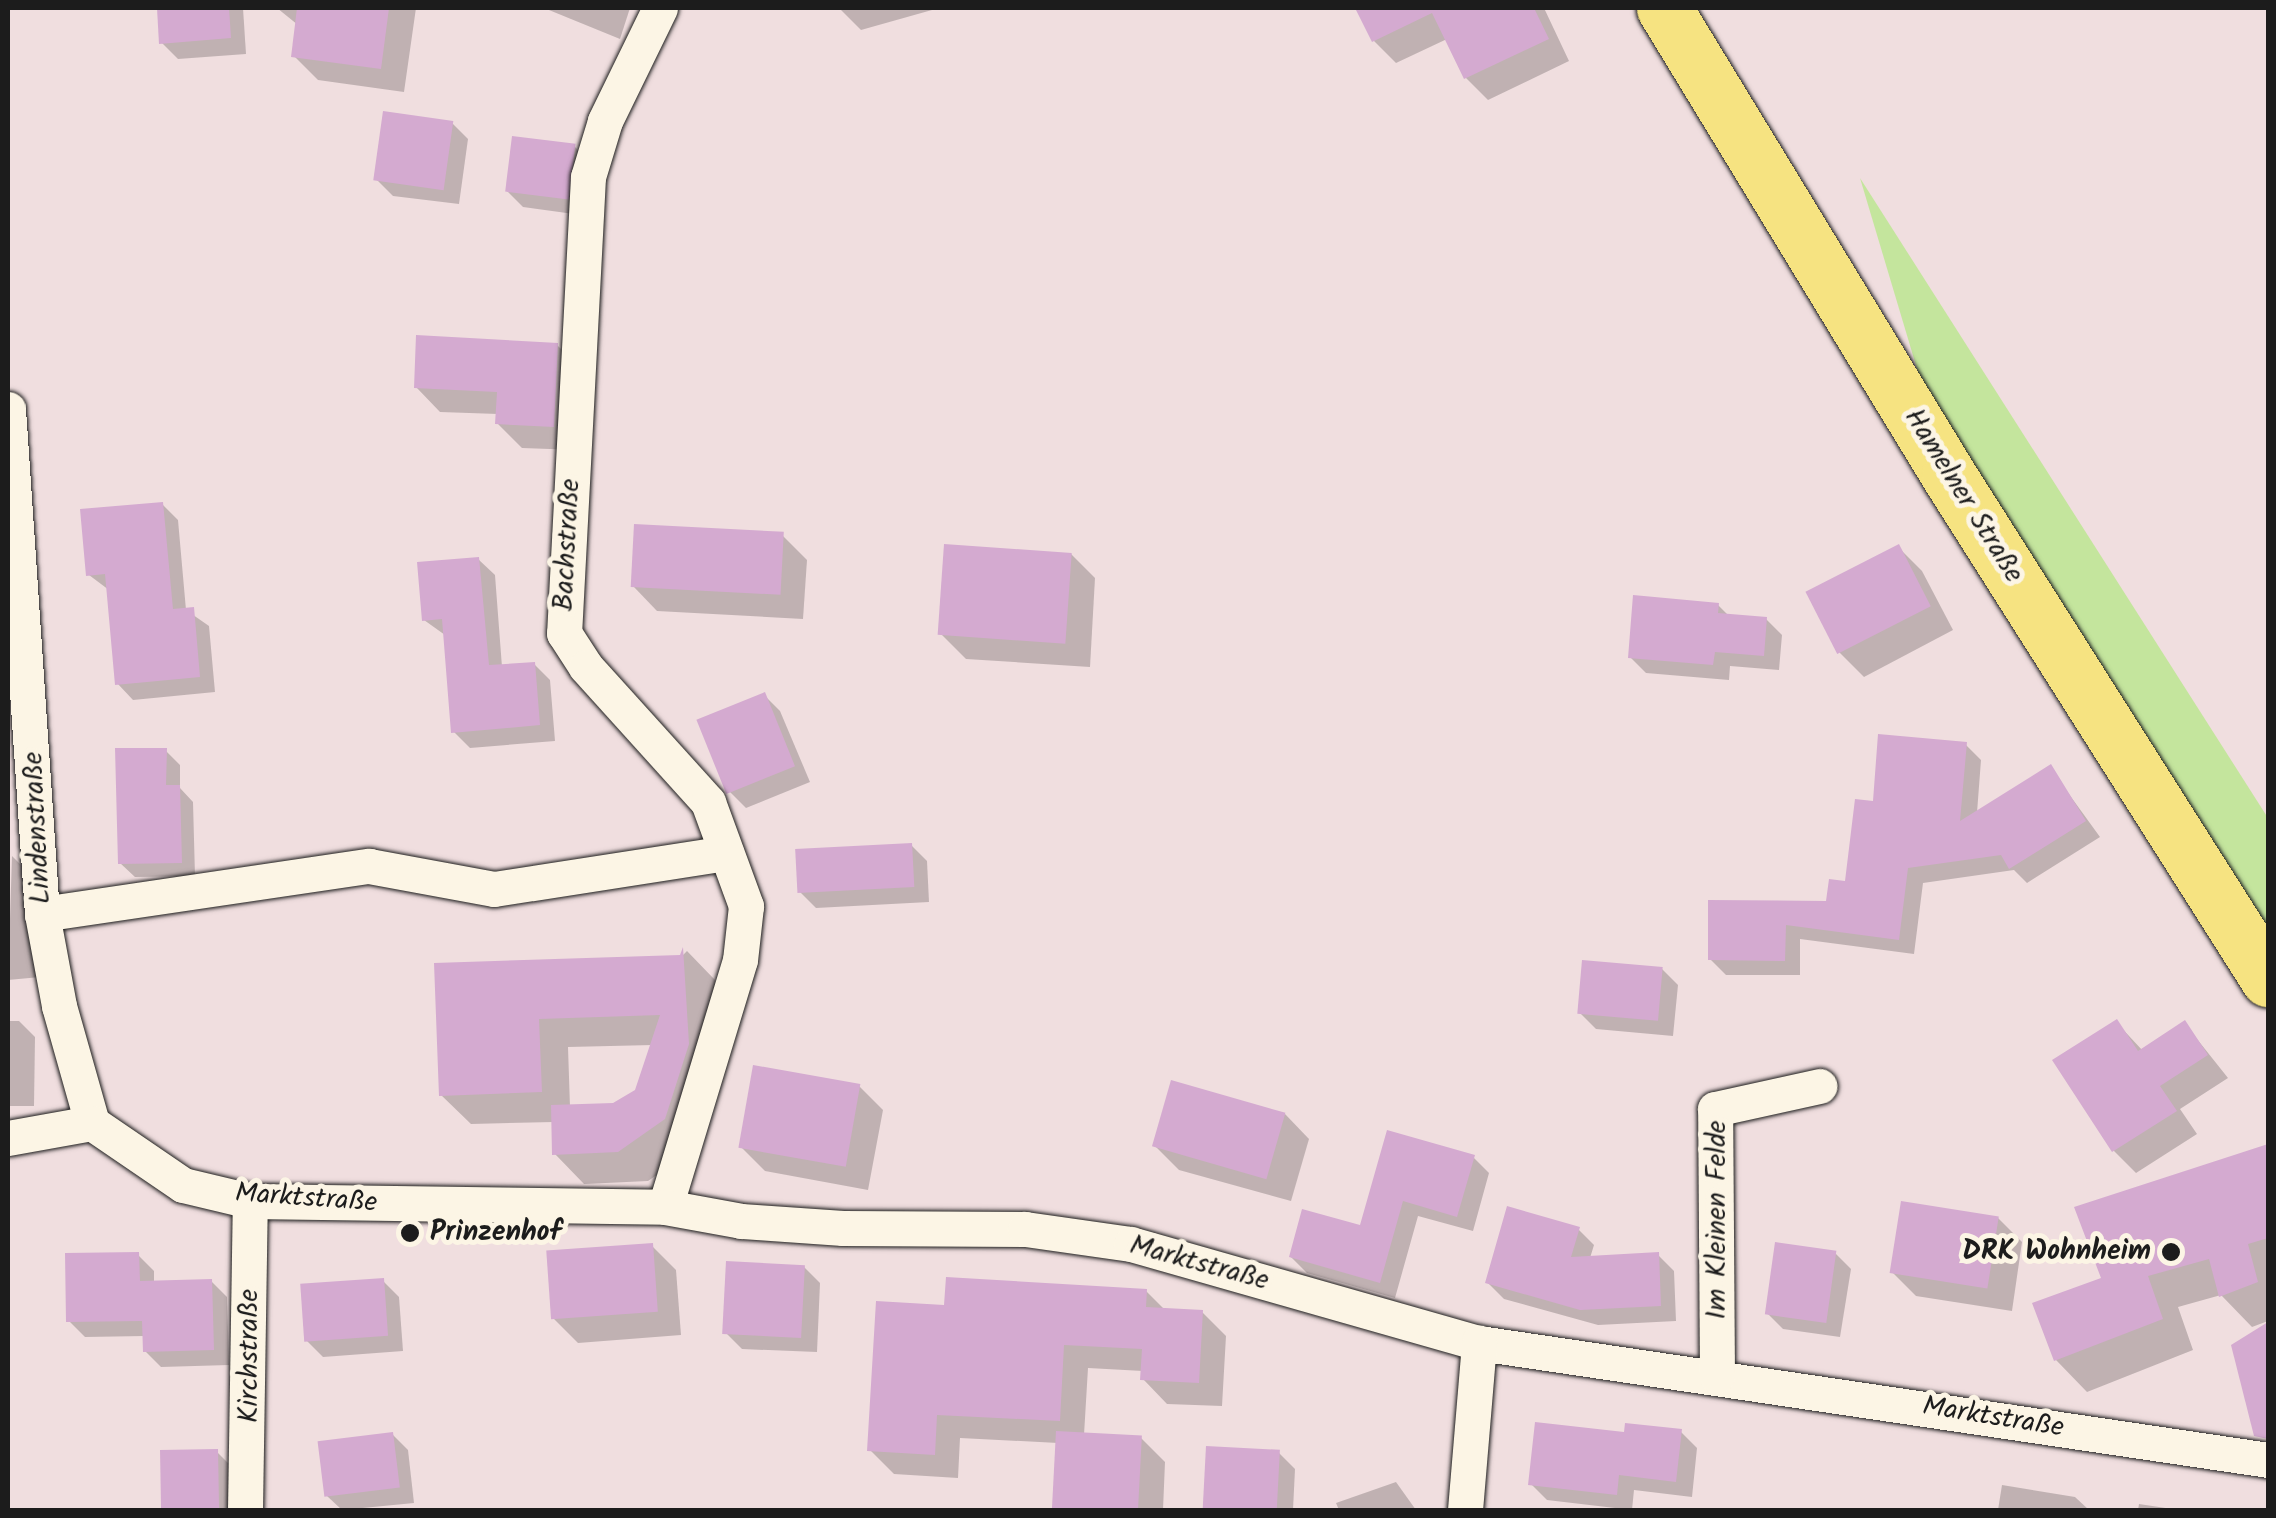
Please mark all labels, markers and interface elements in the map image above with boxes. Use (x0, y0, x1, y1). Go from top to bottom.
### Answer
street label: Hamelner Straße (1896, 403, 2030, 589)
street label: Bachstraße (548, 478, 588, 612)
street label: Lindenstraße (17, 751, 59, 905)
street label: Im Kleinen Felde (1701, 1120, 1735, 1320)
street label: Marktstraße (234, 1177, 378, 1221)
place label: Prinzenhof (430, 1216, 562, 1250)
marker: Prinzenhof (399, 1222, 421, 1244)
street label: Marktstraße (1126, 1229, 1272, 1299)
place label: DRK Wohnheim (1962, 1235, 2151, 1269)
marker: DRK Wohnheim (2160, 1241, 2182, 1263)
street label: Kirchstraße (233, 1289, 267, 1423)
street label: Marktstraße (1920, 1390, 2066, 1446)

